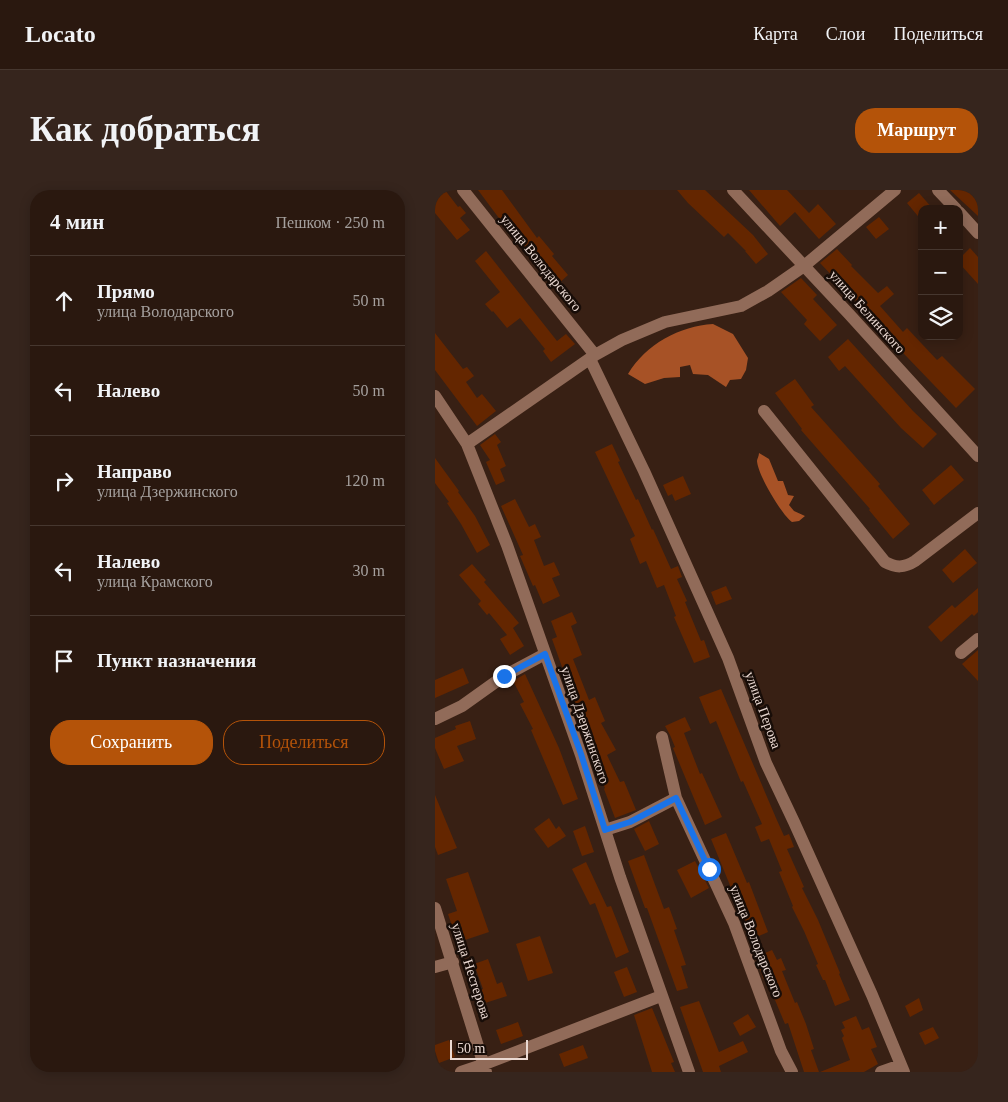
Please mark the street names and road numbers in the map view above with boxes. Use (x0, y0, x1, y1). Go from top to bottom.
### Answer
street label: улица Володарского (497, 212, 585, 314)
street label: улица Белинского (826, 268, 908, 356)
street label: улица Дзержинского (558, 664, 612, 786)
street label: улица Перова (742, 669, 784, 751)
street label: улица Володарского (727, 883, 785, 999)
street label: улица Нестерова (448, 921, 494, 1022)

